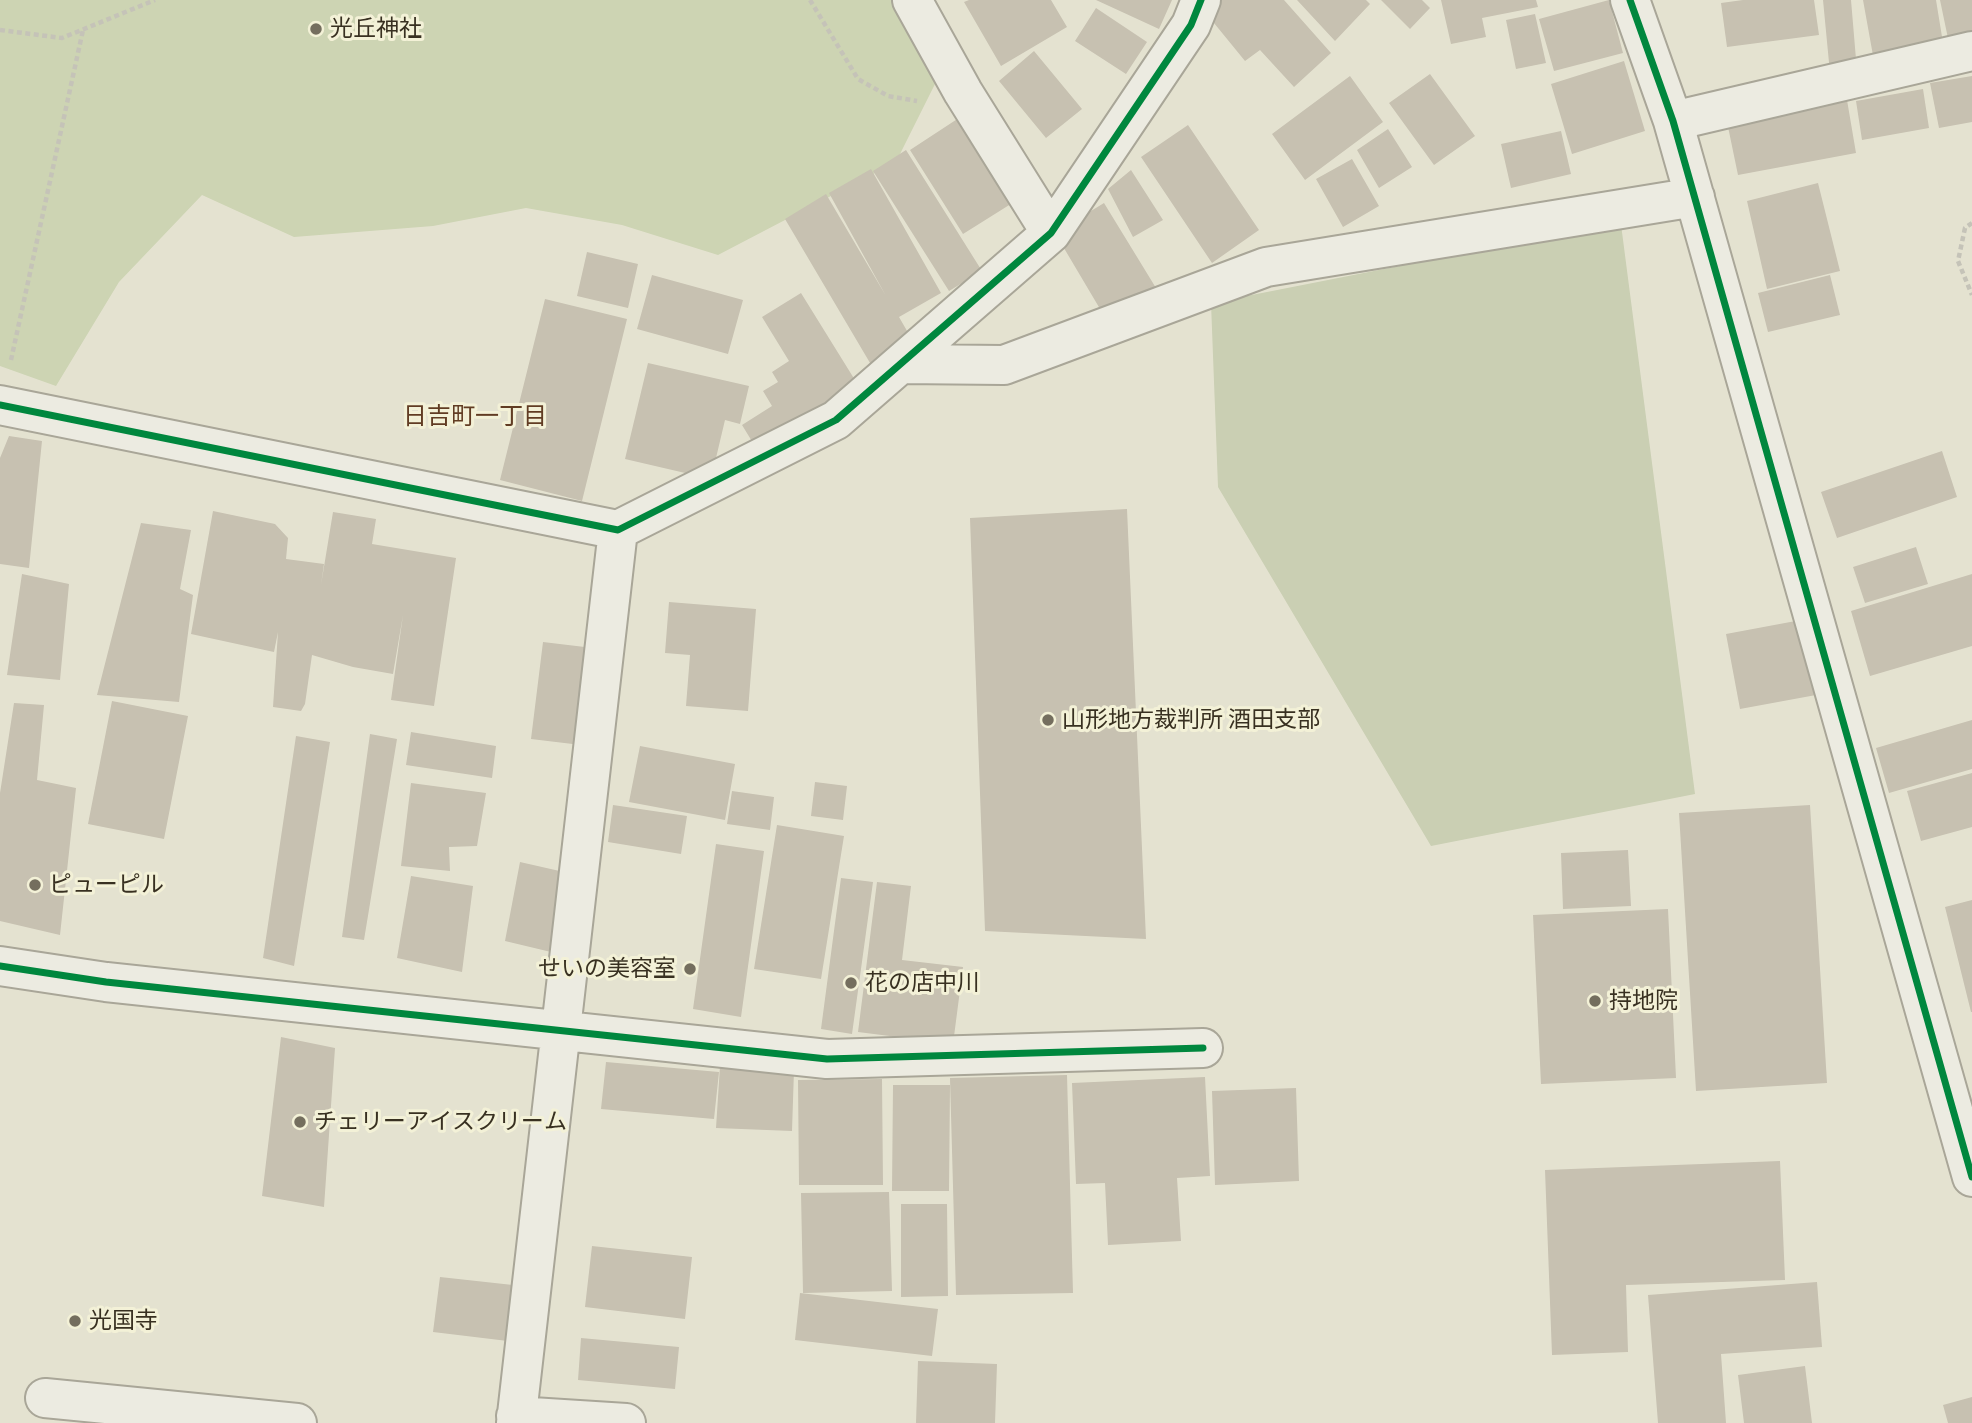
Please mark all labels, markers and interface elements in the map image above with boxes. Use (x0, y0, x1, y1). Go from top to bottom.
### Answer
place label: 光丘神社 (330, 15, 422, 43)
marker: 光丘神社 (308, 21, 324, 37)
district label: 日吉町一丁目 (403, 403, 547, 431)
place label: 山形地方裁判所 酒田支部 (1062, 706, 1320, 734)
marker: 山形地方裁判所 酒田支部 (1040, 712, 1056, 728)
place label: ピューピル (49, 871, 164, 899)
marker: ピューピル (27, 877, 43, 893)
place label: せいの美容室 (538, 955, 676, 983)
marker: せいの美容室 (682, 961, 698, 977)
place label: 花の店中川 (865, 969, 980, 997)
marker: 花の店中川 (843, 975, 859, 991)
place label: 持地院 (1609, 987, 1678, 1015)
marker: 持地院 (1587, 993, 1603, 1009)
place label: チェリーアイスクリーム (314, 1108, 567, 1136)
marker: チェリーアイスクリーム (292, 1114, 308, 1130)
place label: 光国寺 (89, 1307, 158, 1335)
marker: 光国寺 (67, 1313, 83, 1329)

